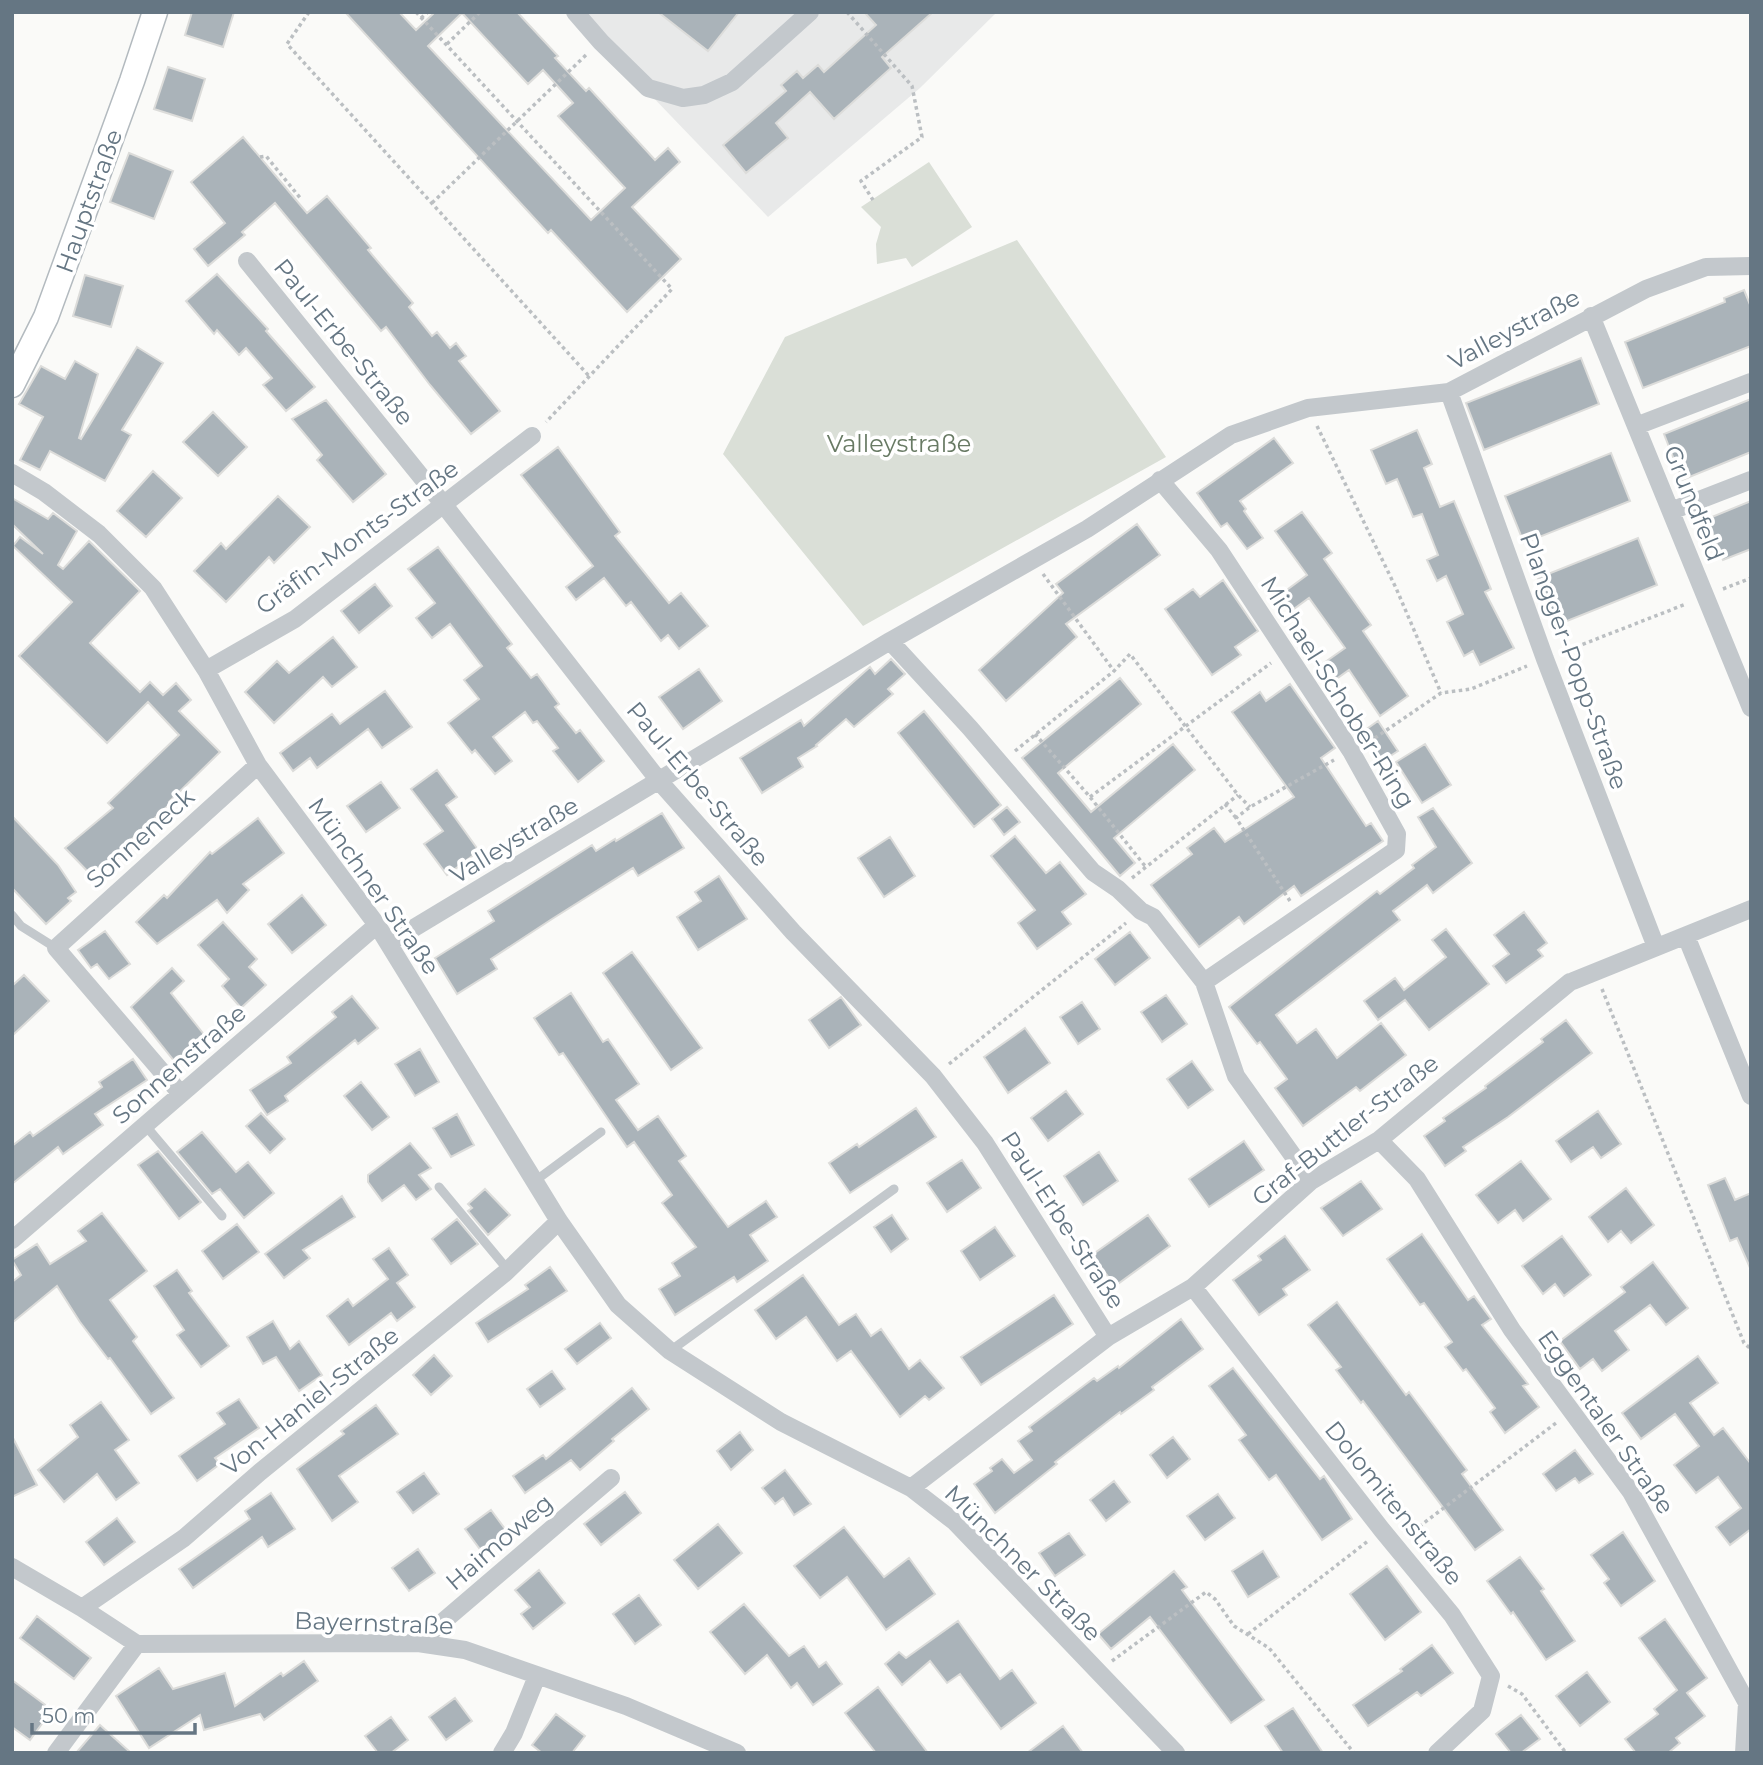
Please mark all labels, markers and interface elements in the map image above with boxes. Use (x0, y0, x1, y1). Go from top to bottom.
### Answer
street label: Hauptstraße (50, 125, 128, 277)
street label: Paul-Erbe-Straße (268, 253, 420, 431)
street label: Valleystraße (1443, 282, 1585, 376)
park label: Valleystraße (827, 429, 971, 458)
street label: Grundfeld (1658, 441, 1730, 565)
street label: Gräfin-Monts-Straße (250, 454, 464, 620)
street label: Plangger-Popp-Straße (1514, 529, 1634, 793)
street label: Michael-Schober-Ring (1255, 571, 1421, 813)
street label: Paul-Erbe-Straße (621, 696, 775, 872)
street label: Sonneneck (80, 782, 200, 894)
street label: Valleystraße (445, 790, 583, 890)
street label: Münchner Straße (302, 792, 446, 980)
street label: Sonnenstraße (106, 998, 252, 1130)
street label: Graf-Buttler-Straße (1246, 1048, 1444, 1212)
street label: Paul-Erbe-Straße (995, 1126, 1131, 1314)
street label: Von-Haniel-Straße (215, 1321, 405, 1481)
street label: Eggentaler Straße (1532, 1325, 1680, 1519)
street label: Dolomitenstraße (1319, 1415, 1469, 1591)
street label: Münchner Straße (939, 1479, 1107, 1647)
street label: Haimoweg (440, 1488, 558, 1596)
street label: Bayernstraße (294, 1606, 454, 1640)
scale bar (32, 1692, 194, 1736)
text: 50 m (42, 1703, 96, 1728)

